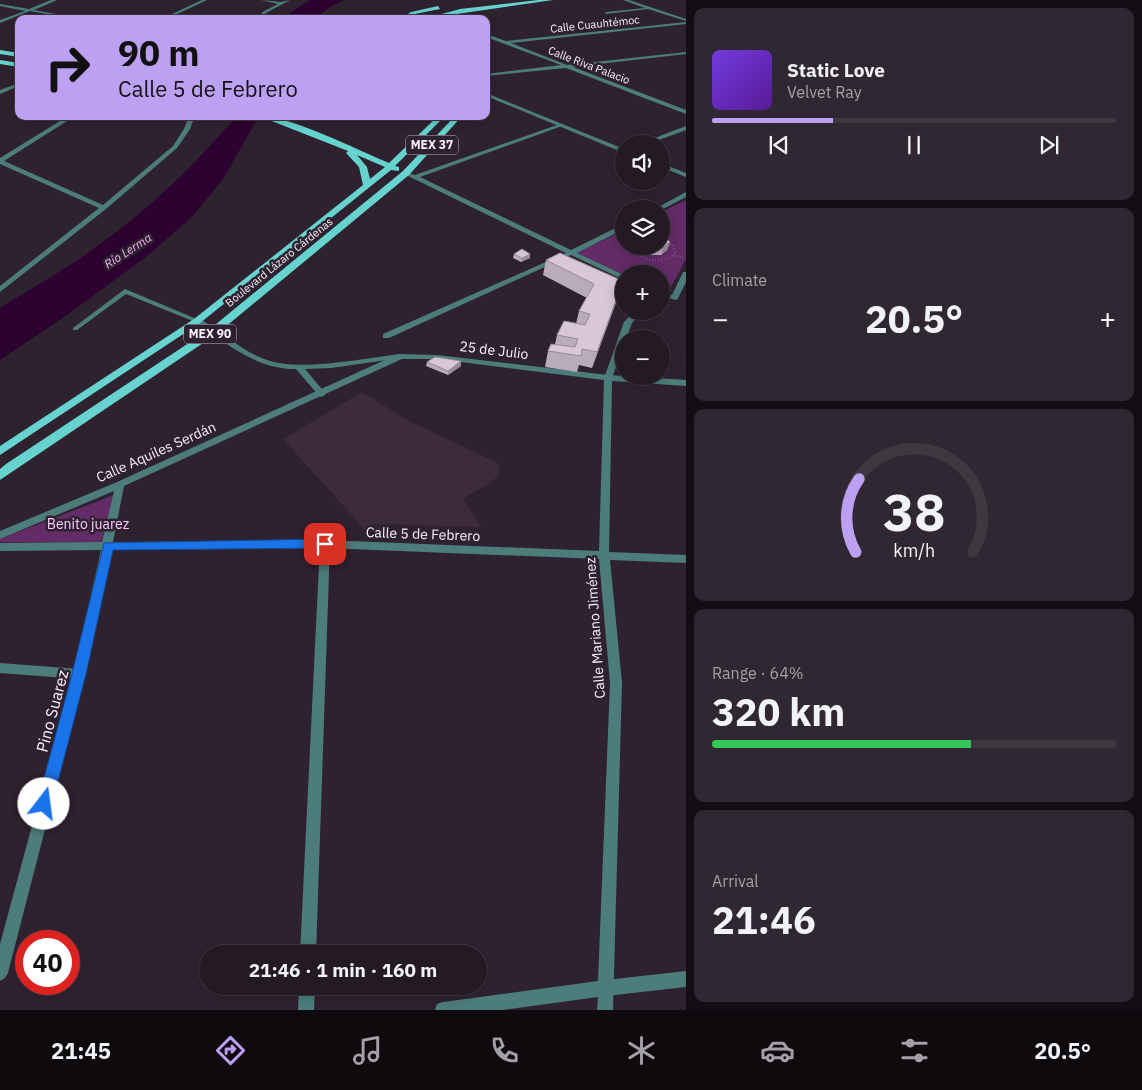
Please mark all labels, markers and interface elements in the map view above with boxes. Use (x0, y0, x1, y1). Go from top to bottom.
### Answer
street label: Calle Cuauhtémoc (550, 12, 641, 36)
text: 90 m (118, 30, 200, 76)
icon: right (35, 35, 100, 100)
street label: Calle Riva Palacio (546, 43, 632, 87)
text: Static Love (787, 58, 885, 82)
text: Calle 5 de Febrero (118, 74, 298, 103)
text: Velvet Ray (787, 82, 862, 102)
icon: previous (765, 131, 793, 159)
icon: pause (900, 131, 928, 159)
icon: next (1035, 131, 1063, 159)
map controls (615, 135, 670, 385)
button: sound (615, 135, 670, 190)
road number: MEX 37 (406, 136, 458, 154)
button: layers (615, 200, 670, 255)
street label: Boulevard Lázaro Cárdenas (222, 214, 336, 310)
water label: Río Lerma (101, 230, 154, 271)
button: + (615, 265, 670, 320)
text: Climate (712, 270, 767, 290)
text: 20.5° (865, 294, 963, 343)
text: − (712, 300, 729, 337)
text: + (1099, 300, 1116, 337)
road number: MEX 90 (184, 324, 236, 344)
button: − (615, 330, 670, 385)
street label: 25 de Julio (458, 337, 530, 363)
street label: Calle Aquiles Serdán (93, 417, 219, 487)
text: 38 (883, 478, 945, 545)
park label: Benito juarez (47, 515, 130, 533)
pin (304, 523, 346, 565)
street label: Calle 5 de Febrero (365, 523, 481, 545)
icon: arrive (311, 530, 339, 558)
text: km/h (893, 539, 935, 562)
street label: Calle Mariano Jiménez (581, 556, 609, 699)
text: Range · 64% (712, 663, 804, 683)
street label: Pino Suarez (31, 668, 73, 754)
text: 320 km (712, 687, 845, 736)
position arrow (17, 777, 69, 829)
text: Arrival (712, 871, 759, 891)
text: 21:46 (712, 895, 816, 944)
speed limit sign: 40 (15, 930, 80, 995)
text: 21:46 · 1 min · 160 m (249, 958, 437, 982)
icon: directions (213, 1033, 248, 1068)
icon: music (350, 1033, 385, 1068)
icon: phone (487, 1033, 522, 1068)
icon: climate (624, 1033, 659, 1068)
icon: car (760, 1033, 795, 1068)
icon: filters (897, 1033, 932, 1068)
text: 21:45 (51, 1036, 111, 1065)
text: 20.5° (1034, 1036, 1091, 1065)

